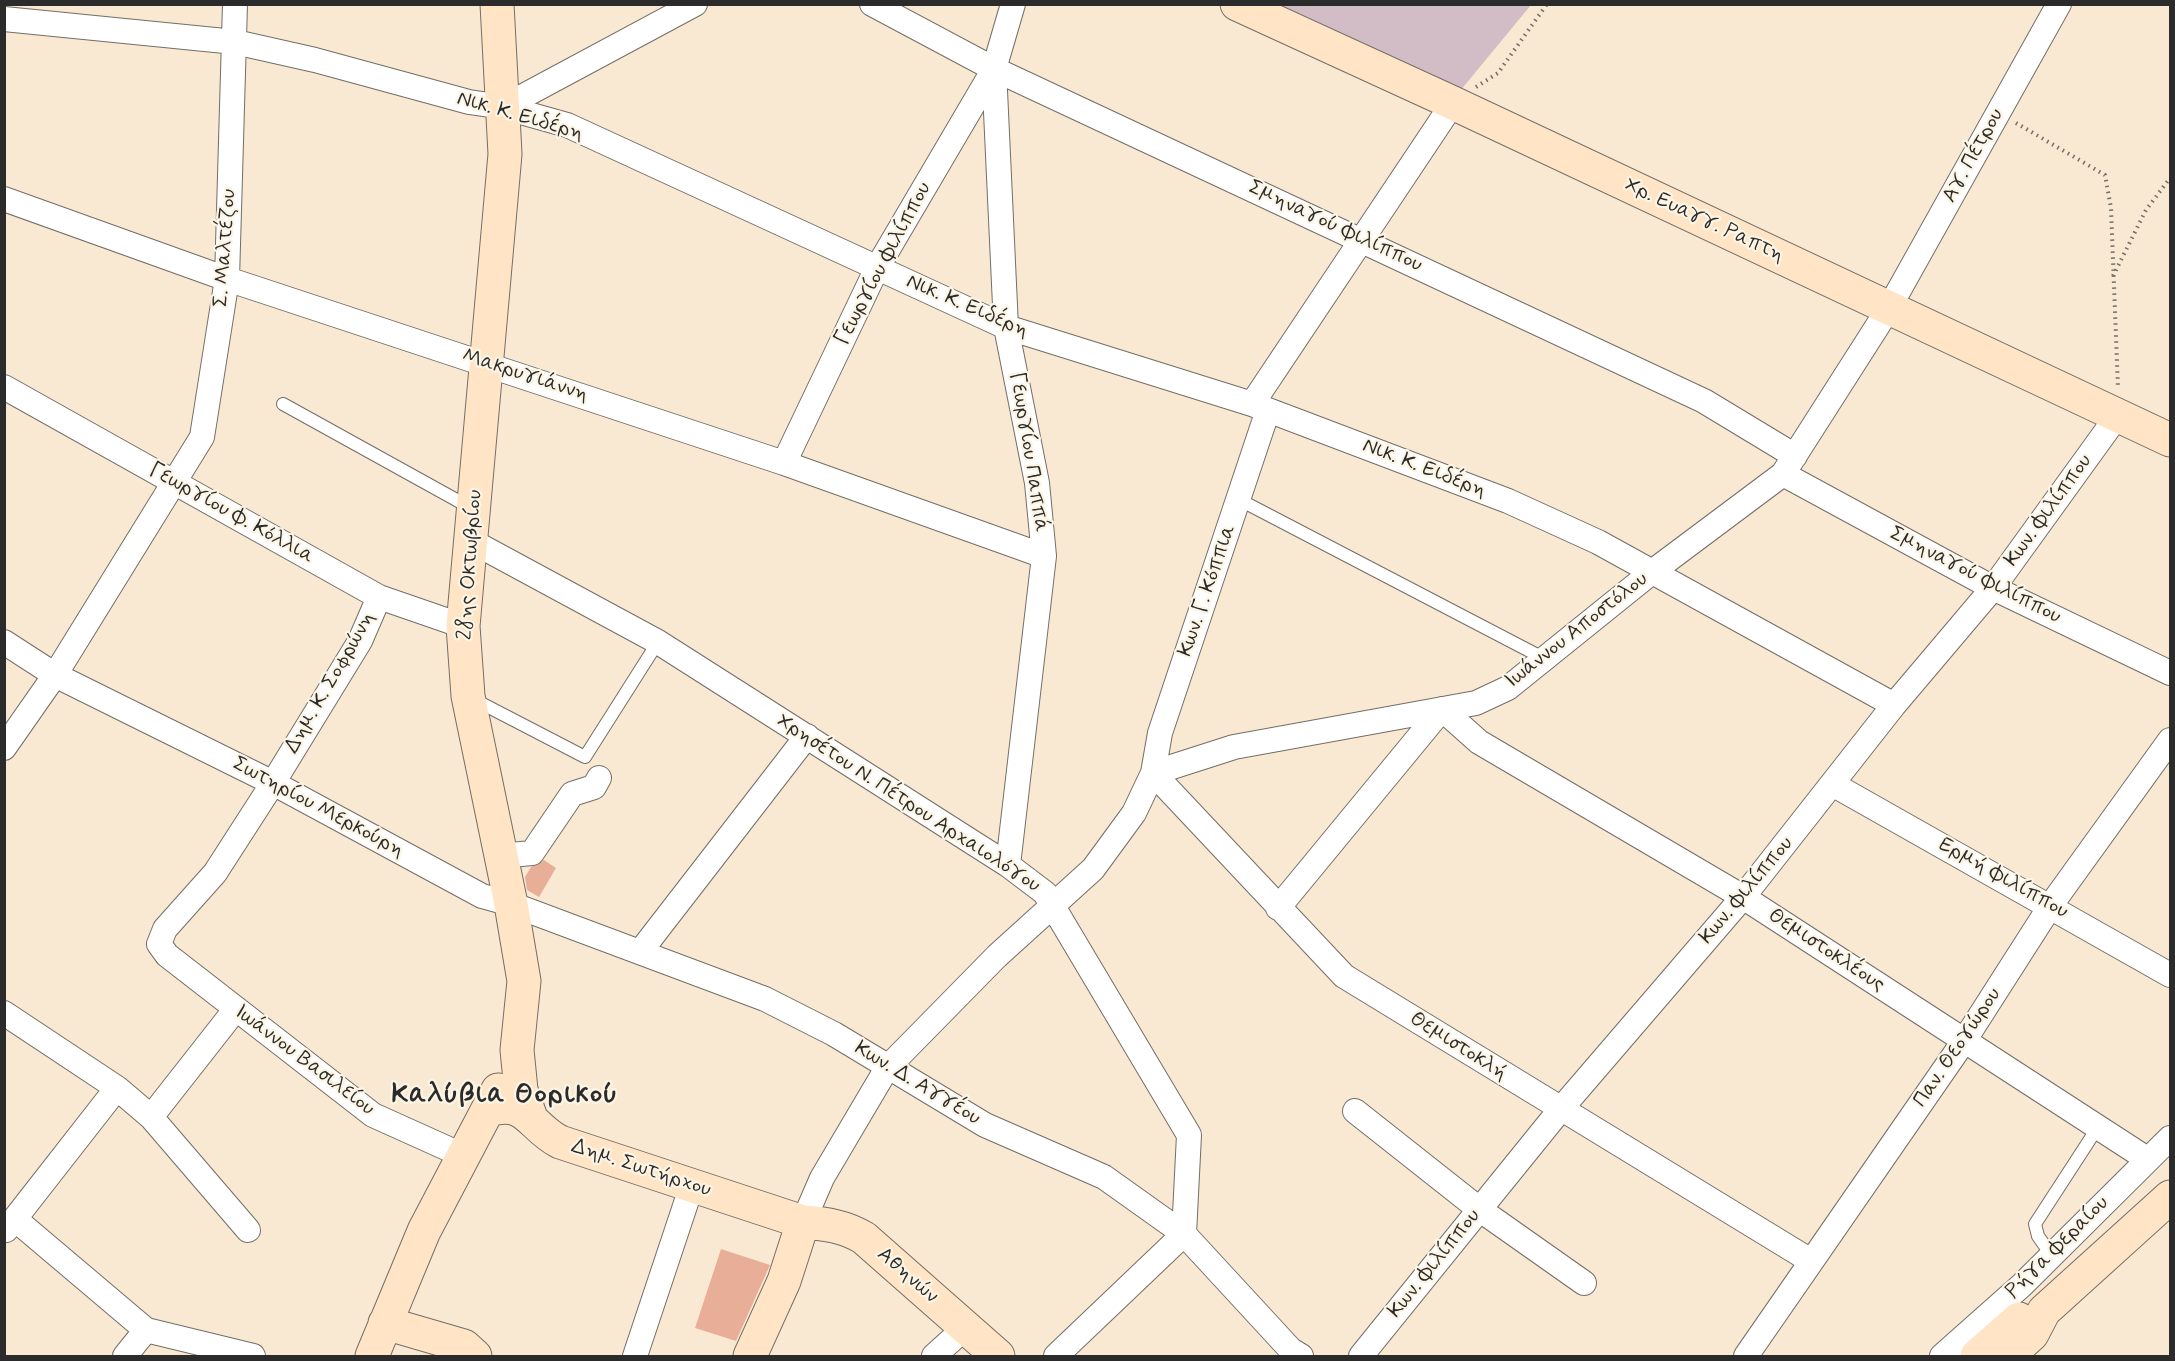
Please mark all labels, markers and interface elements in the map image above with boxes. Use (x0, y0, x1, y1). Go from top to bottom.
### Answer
street label: Νικ. Κ. Ειδέρη (454, 87, 586, 147)
street label: Αγ. Πέτρου (1938, 105, 2010, 207)
street label: Χρ. Ευαγγ. Ραπτη (1620, 173, 1788, 269)
street label: Σμηναγού Φιλίππου (1244, 176, 1426, 278)
street label: Γεωργίου Φιλίππου (830, 178, 938, 350)
street label: Σ. Μαλτέζου (209, 188, 243, 308)
street label: Νικ. Κ. Ειδέρη (902, 270, 1032, 344)
street label: Μακρυγιάννη (459, 344, 591, 408)
street label: Γεωργίου Παππά (1003, 370, 1053, 534)
street label: Νικ. Κ. Ειδέρη (1359, 434, 1489, 504)
street label: Κων. Φιλίππου (2000, 450, 2098, 572)
street label: Γεωργίου Φ. Κόλλια (144, 458, 318, 570)
street label: 28ης Οκτωβρίου (453, 489, 489, 641)
street label: Κων. Γ. Κόππια (1174, 522, 1242, 660)
street label: Σμηναγού Φιλίππου (1885, 522, 2065, 630)
street label: Ιωάννου Αποστόλου (1501, 567, 1653, 695)
street label: Δημ. Κ. Σοφρώνη (280, 608, 382, 758)
street label: Χρησέτου Ν. Πέτρου Αρχαιολόγου (771, 709, 1045, 899)
street label: Σωτηρίου Μερκούρη (228, 752, 408, 864)
street label: Κων. Φιλίππου (1695, 832, 1799, 950)
street label: Ερμή Φιλίππου (1934, 833, 2072, 925)
street label: Θεμιστοκλέους (1763, 904, 1889, 998)
street label: Παν. Θεογώρου (1909, 983, 2007, 1113)
street label: Ιωάννου Βασιλείου (229, 1000, 379, 1122)
street label: Θεμιστοκλή (1404, 1007, 1512, 1087)
street label: Κων. Δ. Αγγέου (849, 1036, 985, 1132)
district label: Καλύβια Θορικού (391, 1080, 619, 1112)
street label: Δημ. Σωτήρχου (568, 1135, 714, 1203)
street label: Ρήγα Φεραίου (2001, 1191, 2115, 1305)
street label: Κων. Φιλίππου (1383, 1204, 1487, 1324)
street label: Αθηνών (871, 1243, 943, 1309)

